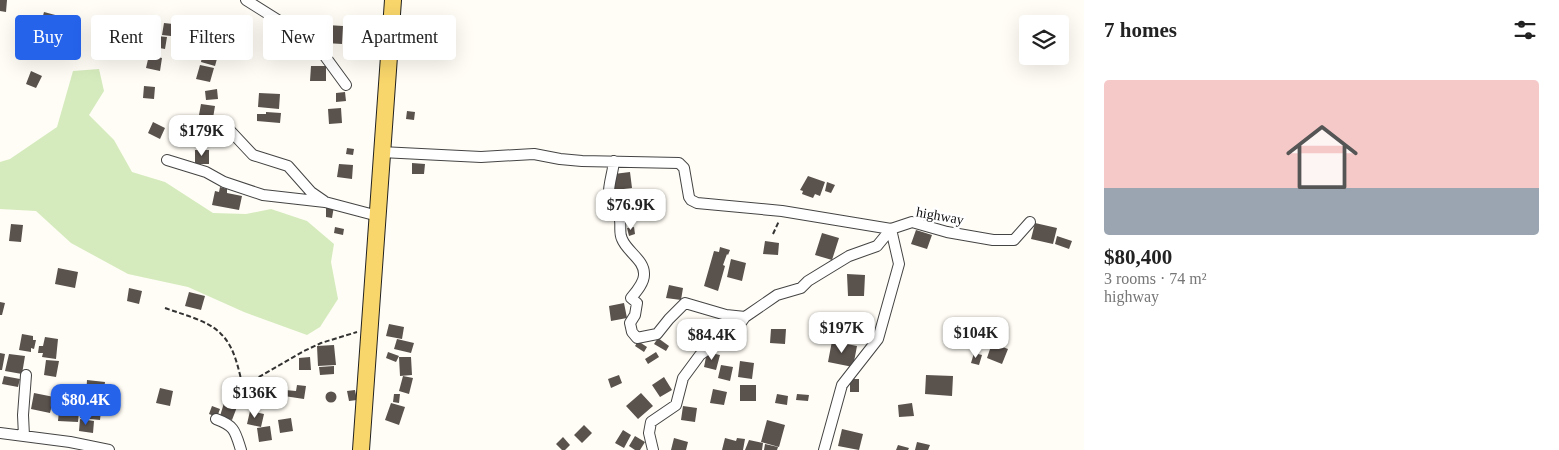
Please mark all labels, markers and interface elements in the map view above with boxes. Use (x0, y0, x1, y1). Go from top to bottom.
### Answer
chip: Buy (15, 15, 81, 60)
chip: Rent (91, 15, 161, 60)
chip: Filters (171, 15, 253, 60)
chip: New (263, 15, 333, 60)
chip: Apartment (343, 15, 456, 60)
map controls (1019, 15, 1069, 65)
button: layers (1019, 15, 1069, 65)
icon: filters (1511, 16, 1539, 44)
text: 7 homes (1104, 18, 1177, 42)
icon: home (1277, 112, 1367, 202)
pin: $179K (167, 114, 237, 157)
text: $179K (180, 122, 224, 139)
pin: $76.9K (590, 188, 672, 231)
text: $76.9K (607, 196, 655, 213)
street label: highway (915, 204, 965, 228)
text: $80,400 (1104, 245, 1172, 269)
text: 3 rooms · 74 m² (1104, 270, 1207, 287)
text: highway (1104, 288, 1159, 305)
pin: $197K (807, 312, 877, 354)
pin: $104K (941, 316, 1011, 359)
pin: $84.4K (671, 318, 753, 361)
text: $197K (820, 319, 864, 336)
text: $104K (954, 324, 998, 341)
text: $84.4K (688, 326, 736, 343)
pin: $136K (220, 376, 290, 419)
pin: $80.4K (45, 384, 127, 426)
text: $136K (233, 384, 277, 401)
text: $80.4K (62, 391, 110, 408)

